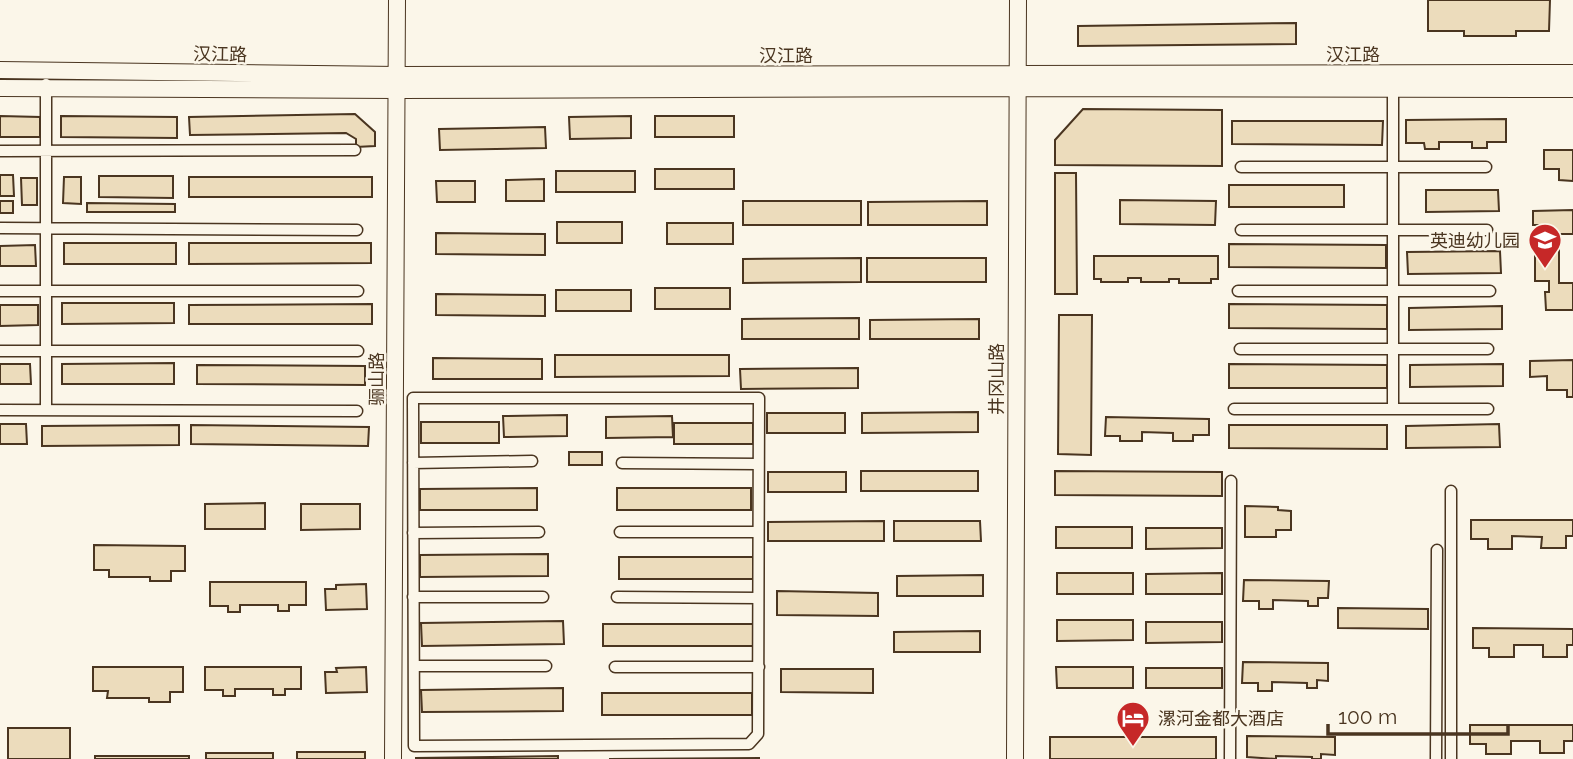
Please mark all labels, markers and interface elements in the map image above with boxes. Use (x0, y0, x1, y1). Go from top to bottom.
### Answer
street label: 汉江路 (193, 43, 247, 65)
street label: 汉江路 (1326, 44, 1380, 65)
street label: 汉江路 (759, 45, 813, 66)
school or university icon: 英迪幼儿园 (1526, 221, 1564, 270)
place label: 英迪幼儿园 (1430, 230, 1520, 251)
street label: 井冈山路 (986, 343, 1007, 415)
street label: 骊山路 (366, 352, 387, 406)
scale bar (1328, 692, 1508, 736)
hotel icon: 漯河金都大酒店 (1114, 699, 1152, 748)
text: 100 m (1338, 704, 1397, 729)
place label: 漯河金都大酒店 (1158, 708, 1284, 729)

